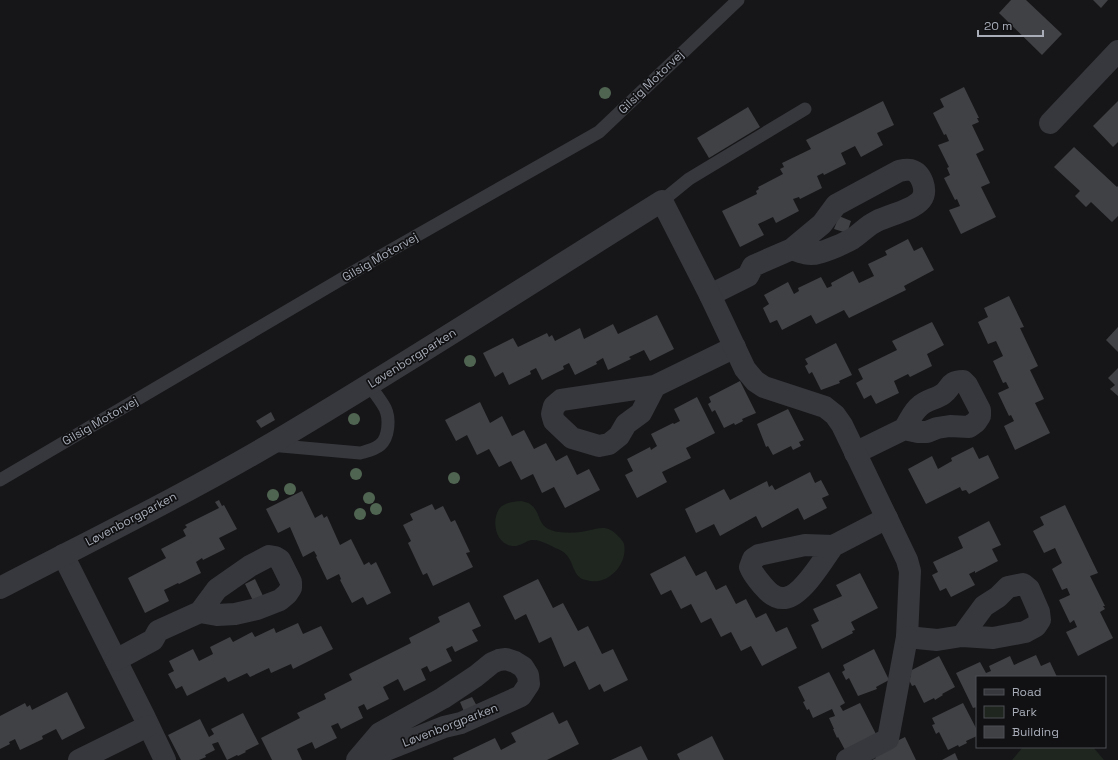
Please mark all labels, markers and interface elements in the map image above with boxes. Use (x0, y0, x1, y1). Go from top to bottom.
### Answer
scale bar (978, 12, 1043, 38)
text: 20 m (984, 18, 1012, 34)
street label: Gilsig Motorvej (615, 47, 687, 117)
street label: Gilsig Motorvej (339, 229, 421, 285)
street label: Løvenborgparken (365, 324, 459, 392)
street label: Gilsig Motorvej (59, 393, 141, 449)
street label: Løvenborgparken (83, 488, 179, 550)
legend (976, 676, 1106, 748)
text: Road (1012, 684, 1041, 700)
street label: Løvenborgparken (400, 699, 500, 751)
text: Park (1012, 704, 1037, 720)
text: Building (1012, 724, 1059, 740)

